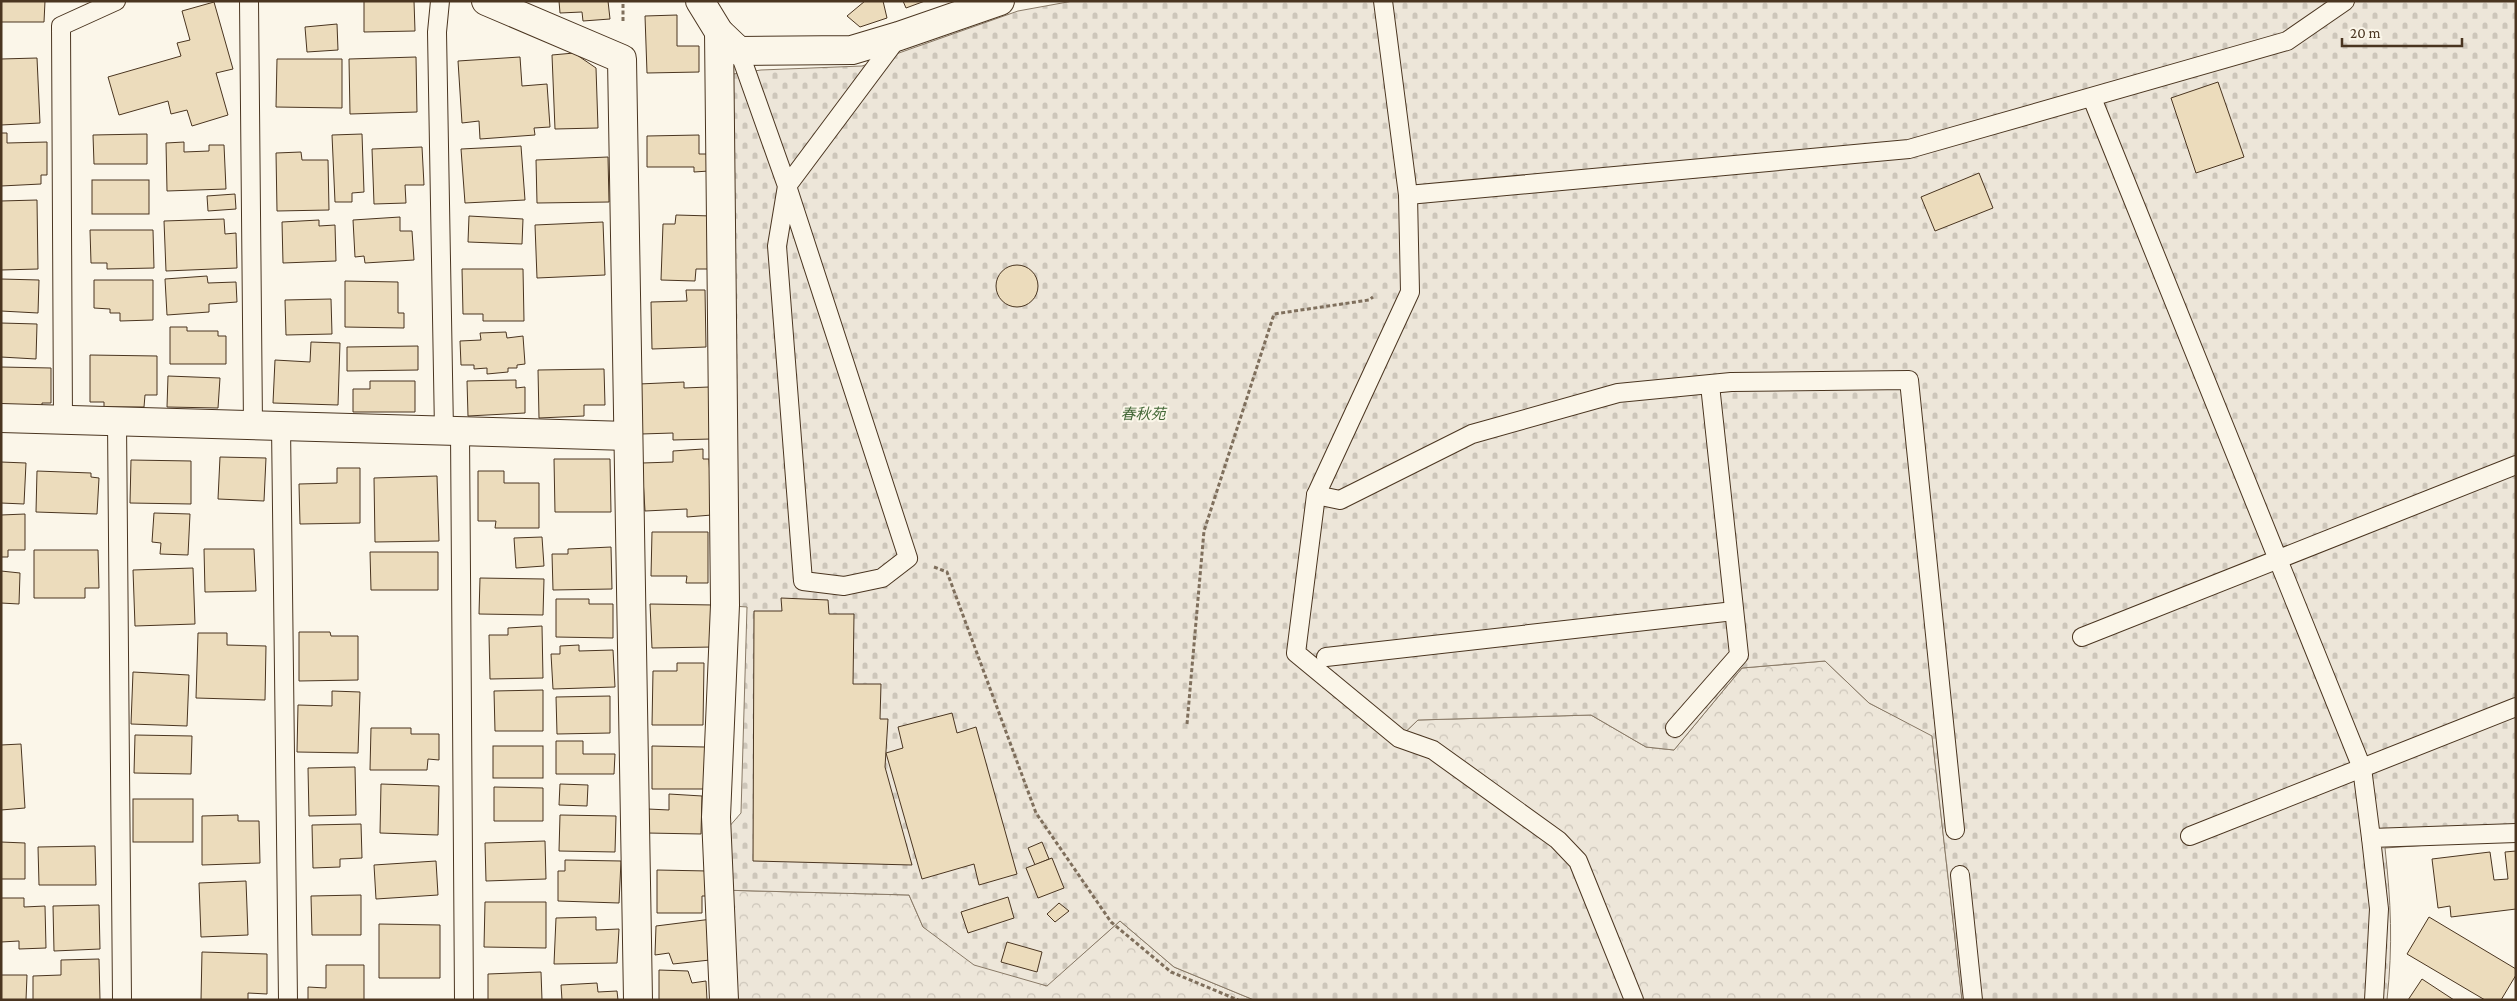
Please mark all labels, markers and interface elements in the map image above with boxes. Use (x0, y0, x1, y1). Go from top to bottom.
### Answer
scale bar (2342, 15, 2462, 47)
text: 20 m (2350, 25, 2381, 41)
park label: 春秋苑 (1120, 406, 1167, 422)

